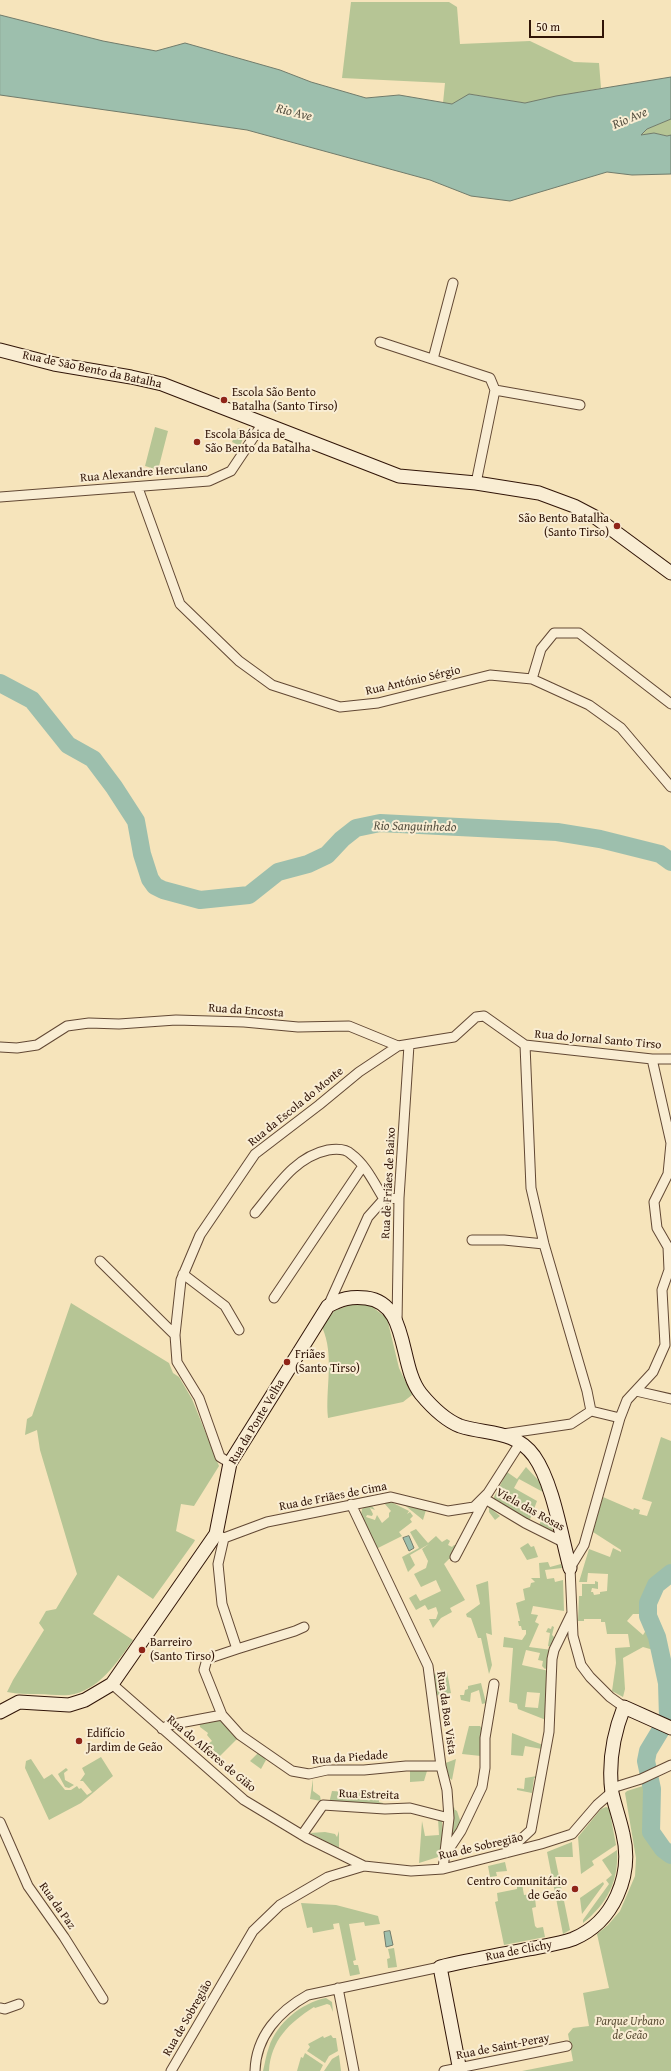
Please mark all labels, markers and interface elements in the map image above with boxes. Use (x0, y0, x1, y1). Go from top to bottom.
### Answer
scale bar (531, 12, 606, 38)
text: 50 m (536, 18, 560, 35)
water label: Rio Ave (274, 101, 314, 125)
water label: Rio Ave (610, 105, 650, 133)
street label: Rua de São Bento da Batalha (21, 348, 163, 392)
place label: Escola São Bento Batalha (Santo Tirso) (232, 386, 338, 414)
marker: Escola São Bento Batalha (Santo Tirso) (219, 395, 229, 405)
place label: Escola Básica de São Bento da Batalha (205, 428, 310, 456)
marker: Escola Básica de São Bento da Batalha (192, 437, 202, 447)
street label: Rua Alexandre Herculano (80, 460, 208, 486)
place label: São Bento Batalha (Santo Tirso) (518, 512, 609, 540)
marker: São Bento Batalha (Santo Tirso) (612, 521, 622, 531)
street label: Rua António Sérgio (364, 663, 462, 699)
water label: Rio Sanguinhedo (373, 818, 457, 836)
street label: Rua da Encosta (208, 1001, 284, 1021)
street label: Rua do Jornal Santo Tirso (534, 1027, 662, 1053)
street label: Rua da Escola do Monte (246, 1064, 346, 1150)
street label: Rua de Friães de Baixo (379, 1127, 399, 1239)
place label: Friães (Santo Tirso) (295, 1348, 360, 1376)
marker: Friães (Santo Tirso) (282, 1357, 292, 1367)
street label: Rua da Ponte Velha (226, 1377, 288, 1467)
street label: Rua de Friães de Cima (278, 1480, 388, 1514)
street label: Viela das Rosas (493, 1485, 567, 1535)
place label: Barreiro (Santo Tirso) (150, 1636, 215, 1664)
marker: Barreiro (Santo Tirso) (137, 1645, 147, 1655)
street label: Rua da Boa Vista (433, 1671, 459, 1755)
street label: Rua do Alferes de Gião (164, 1713, 258, 1795)
place label: Edifício Jardim de Geão (87, 1727, 163, 1755)
marker: Edifício Jardim de Geão (74, 1736, 84, 1746)
street label: Rua da Piedade (312, 1748, 388, 1768)
street label: Rua Estreita (339, 1787, 399, 1803)
street label: Rua de Sobregião (437, 1830, 525, 1864)
place label: Centro Comunitário de Geão (467, 1875, 567, 1903)
street label: Rua da Paz (36, 1880, 78, 1932)
marker: Centro Comunitário de Geão (570, 1884, 580, 1894)
street label: Rua de Clichy (484, 1937, 554, 1965)
street label: Rua de Sobregião (160, 1977, 216, 2059)
park label: Parque Urbano de Geão (596, 2015, 664, 2043)
street label: Rua de Saint-Peray (455, 2031, 551, 2063)

